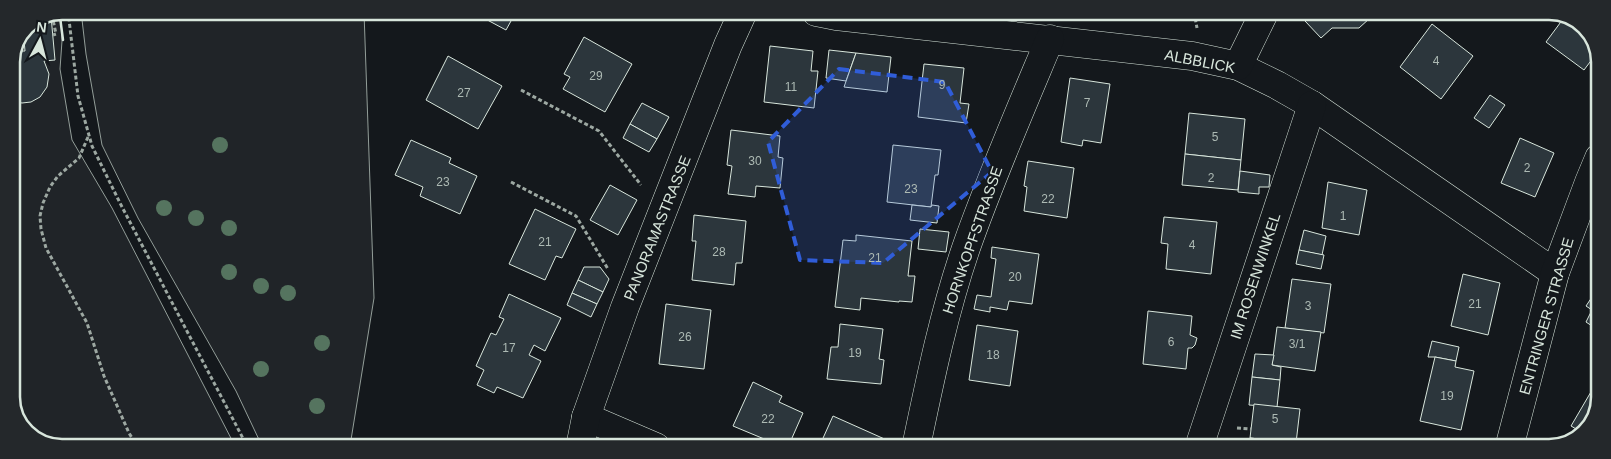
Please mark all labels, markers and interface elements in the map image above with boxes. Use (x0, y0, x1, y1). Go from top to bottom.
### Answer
north arrow (15, 15, 65, 65)
text: N (36, 19, 48, 36)
street label: ALBBLICK (1163, 46, 1237, 76)
house number: 4 (1433, 54, 1440, 68)
house number: 29 (589, 69, 603, 83)
house number: 9 (939, 78, 946, 92)
house number: 11 (785, 80, 798, 94)
house number: 27 (457, 86, 471, 100)
house number: 7 (1084, 96, 1091, 110)
house number: 5 (1212, 130, 1219, 144)
street label: PANORAMASTRASSE (620, 153, 694, 303)
house number: 30 (748, 154, 762, 168)
house number: 2 (1524, 161, 1531, 175)
street label: HORNKOPFSTRASSE (939, 164, 1005, 316)
house number: 2 (1208, 171, 1215, 185)
house number: 23 (436, 175, 450, 189)
house number: 23 (904, 182, 918, 196)
house number: 22 (1041, 192, 1055, 206)
house number: 1 (1340, 209, 1347, 223)
street label: IM ROSENWINKEL (1227, 211, 1283, 341)
house number: 21 (538, 235, 552, 249)
street label: ENTRINGER STRASSE (1515, 236, 1577, 396)
house number: 4 (1189, 238, 1196, 252)
house number: 28 (712, 245, 726, 259)
house number: 21 (868, 251, 882, 265)
house number: 20 (1008, 270, 1022, 284)
house number: 21 (1468, 297, 1482, 311)
house number: 3 (1305, 299, 1312, 313)
house number: 26 (678, 330, 692, 344)
house number: 6 (1168, 335, 1175, 349)
house number: 3/1 (1289, 337, 1306, 351)
house number: 17 (502, 341, 516, 355)
house number: 19 (848, 346, 862, 360)
house number: 18 (986, 348, 1000, 362)
house number: 19 (1440, 389, 1454, 403)
house number: 22 (761, 412, 775, 426)
house number: 5 (1272, 412, 1279, 426)

